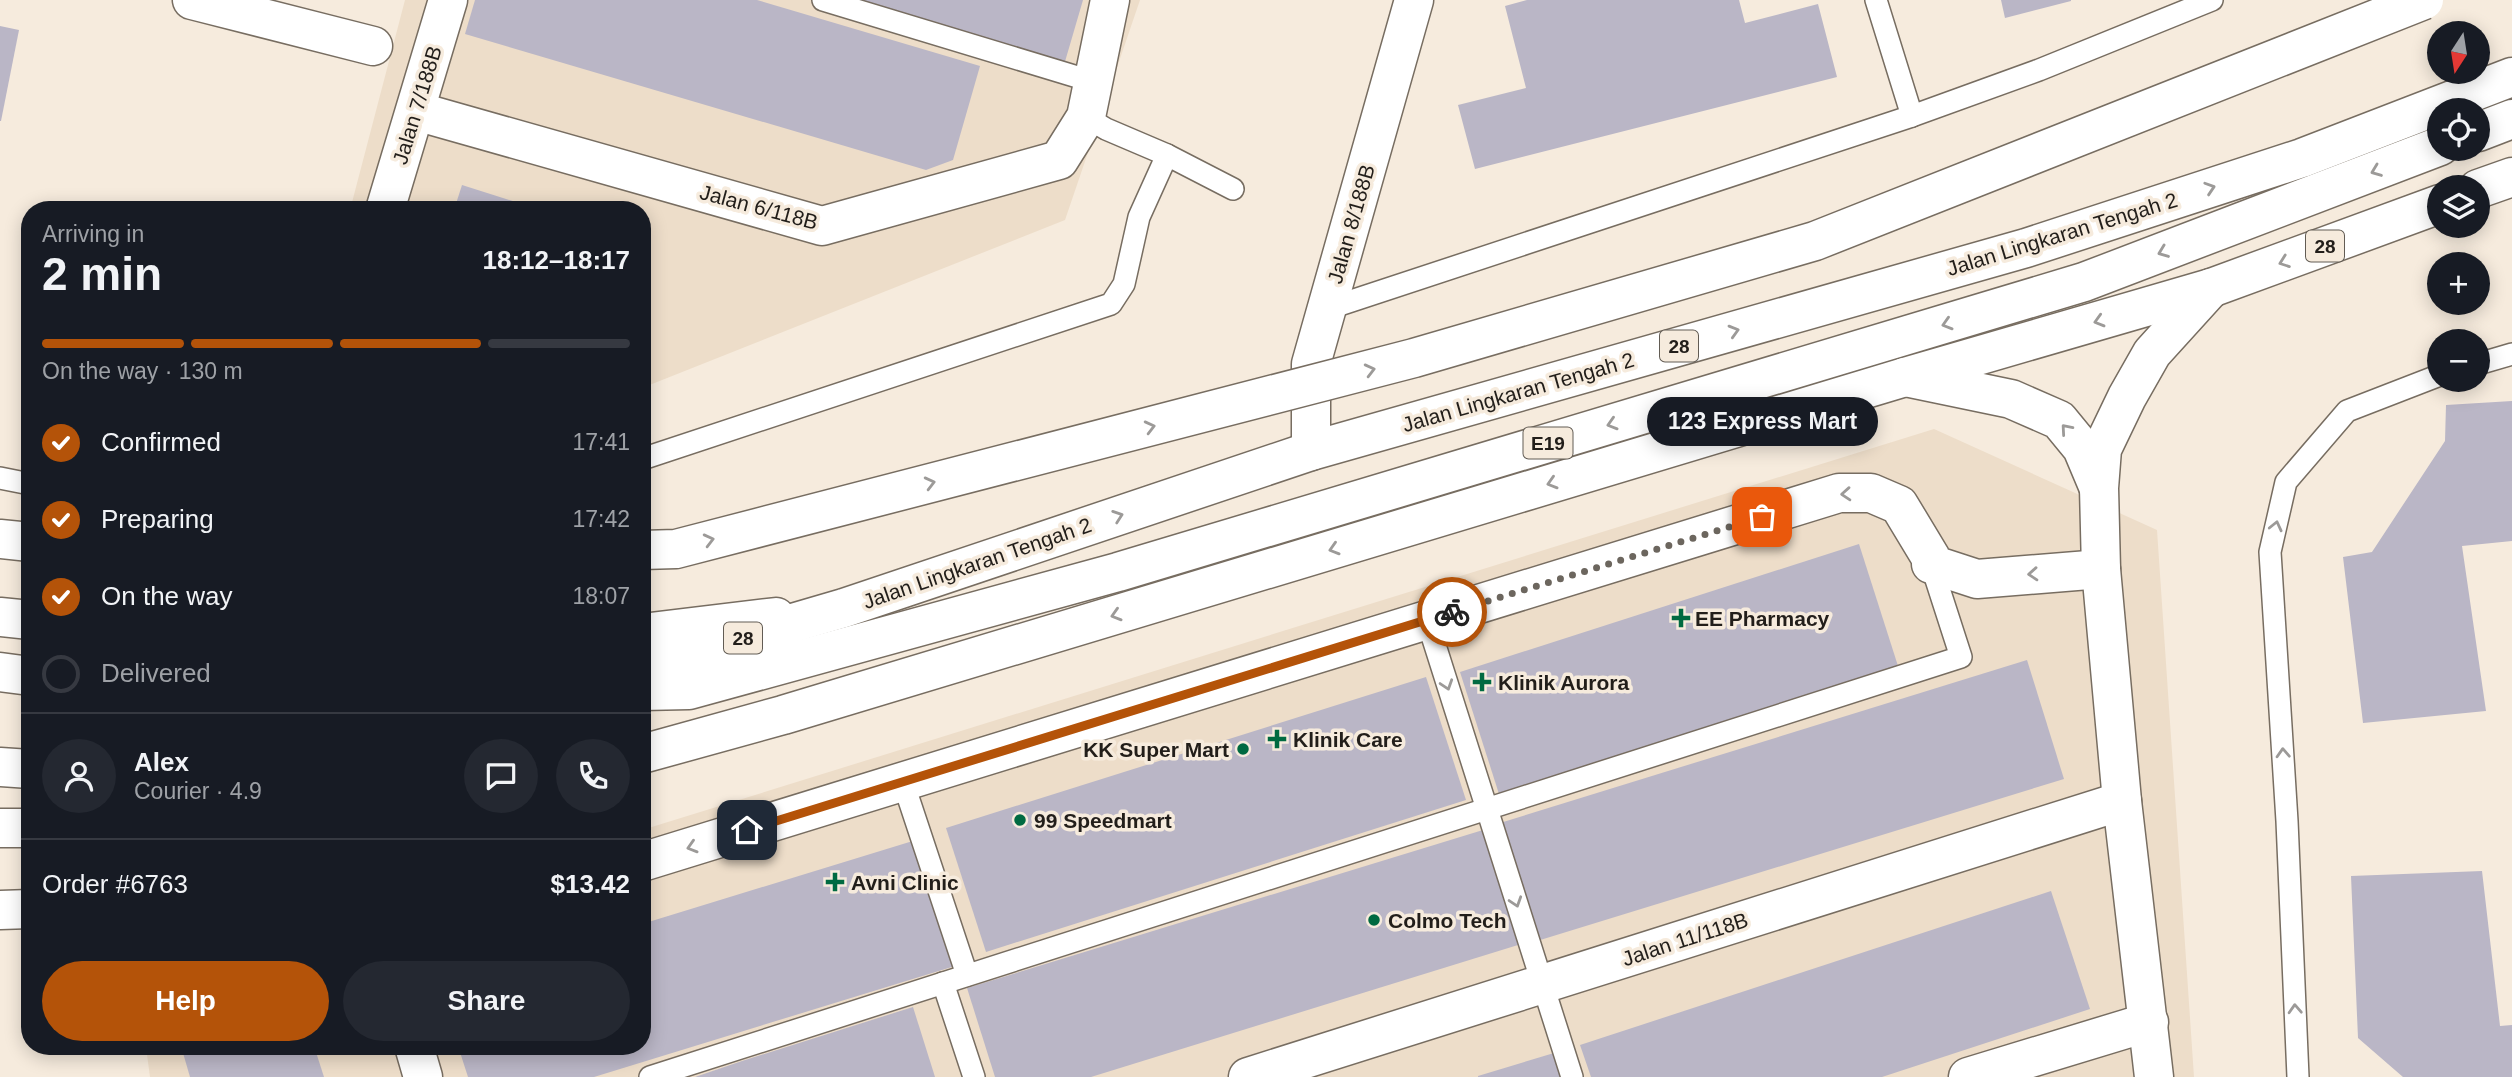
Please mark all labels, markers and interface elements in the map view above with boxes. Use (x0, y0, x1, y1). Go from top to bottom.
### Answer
north arrow (2427, 21, 2490, 84)
map controls (2427, 21, 2490, 392)
street label: Jalan 7/188B (388, 43, 446, 167)
button: locate (2427, 98, 2490, 161)
street label: Jalan 8/188B (1323, 162, 1379, 286)
one-way arrow (2370, 162, 2382, 176)
button: layers (2427, 175, 2490, 238)
street label: Jalan 6/118B (698, 180, 820, 234)
one-way arrow (2203, 182, 2216, 196)
street label: Jalan Lingkaran Tengah 2 (1944, 188, 2180, 280)
text: Arriving in (42, 221, 144, 247)
road number: 28 (2306, 230, 2344, 262)
one-way arrow (2158, 244, 2170, 258)
text: 18:12–18:17 (483, 245, 630, 275)
text: 2 min (42, 248, 162, 300)
button: + (2427, 252, 2490, 315)
one-way arrow (2278, 253, 2290, 267)
one-way arrow (2093, 313, 2105, 327)
one-way arrow (1942, 315, 1954, 330)
one-way arrow (1728, 324, 1740, 339)
button: − (2427, 329, 2490, 392)
road number: 28 (1660, 330, 1698, 362)
street label: Jalan Lingkaran Tengah 2 (1399, 348, 1637, 436)
text: On the way · 130 m (42, 358, 243, 384)
one-way arrow (1364, 364, 1376, 378)
callout: 123 Express Mart (1646, 398, 1878, 447)
text: 123 Express Mart (1668, 408, 1857, 434)
one-way arrow (1606, 416, 1618, 431)
one-way arrow (1144, 421, 1156, 435)
icon: check (42, 424, 80, 462)
one-way arrow (2062, 424, 2074, 437)
text: Confirmed (101, 427, 221, 457)
road number: E19 (1524, 428, 1572, 458)
text: 17:41 (572, 429, 630, 455)
one-way arrow (1546, 475, 1558, 490)
one-way arrow (924, 477, 936, 491)
one-way arrow (1840, 486, 1851, 501)
pin (1732, 487, 1792, 547)
icon: bag (1743, 498, 1781, 536)
icon: check (42, 501, 80, 539)
text: Preparing (101, 504, 214, 534)
text: 17:42 (572, 506, 630, 532)
one-way arrow (1111, 510, 1123, 524)
street label: Jalan Lingkaran Tengah 2 (860, 513, 1094, 613)
one-way arrow (2268, 520, 2283, 532)
one-way arrow (703, 534, 715, 548)
one-way arrow (1328, 541, 1340, 556)
one-way arrow (2027, 567, 2038, 582)
courier (1417, 577, 1487, 647)
icon: check (42, 578, 80, 616)
text: On the way (101, 581, 233, 611)
text: 18:07 (572, 583, 630, 609)
icon: bike (1433, 593, 1471, 631)
one-way arrow (1111, 606, 1123, 621)
place label: EE Pharmacy (1695, 607, 1830, 630)
marker: EE Pharmacy (1673, 610, 1689, 626)
road number: 28 (724, 622, 762, 653)
text: Delivered (101, 658, 211, 688)
place label: Klinik Aurora (1498, 671, 1629, 694)
marker: Klinik Aurora (1472, 672, 1492, 692)
one-way arrow (1439, 679, 1454, 691)
place label: Klinik Care (1293, 728, 1403, 751)
marker: Klinik Care (1267, 729, 1287, 749)
place label: KK Super Mart (1083, 738, 1229, 761)
button: person (42, 739, 116, 813)
button: chat (464, 739, 538, 813)
button: phone (556, 739, 630, 813)
marker: KK Super Mart (1235, 741, 1251, 757)
text: Alex (134, 747, 189, 777)
one-way arrow (2275, 747, 2290, 758)
text: Courier · 4.9 (134, 778, 262, 804)
pin (717, 800, 777, 860)
place label: 99 Speedmart (1034, 809, 1172, 832)
icon: home (728, 811, 766, 849)
marker: 99 Speedmart (1012, 812, 1028, 828)
one-way arrow (686, 839, 699, 853)
text: Order #6763 (42, 869, 188, 899)
text: $13.42 (550, 869, 630, 899)
place label: Avni Clinic (851, 871, 959, 894)
marker: Avni Clinic (825, 872, 845, 892)
one-way arrow (1508, 896, 1522, 908)
street label: Jalan 11/118B (1619, 908, 1751, 970)
place label: Colmo Tech (1388, 909, 1507, 932)
marker: Colmo Tech (1366, 912, 1382, 928)
button: Help (42, 961, 329, 1041)
button: Share (343, 961, 630, 1041)
one-way arrow (2288, 1003, 2303, 1014)

